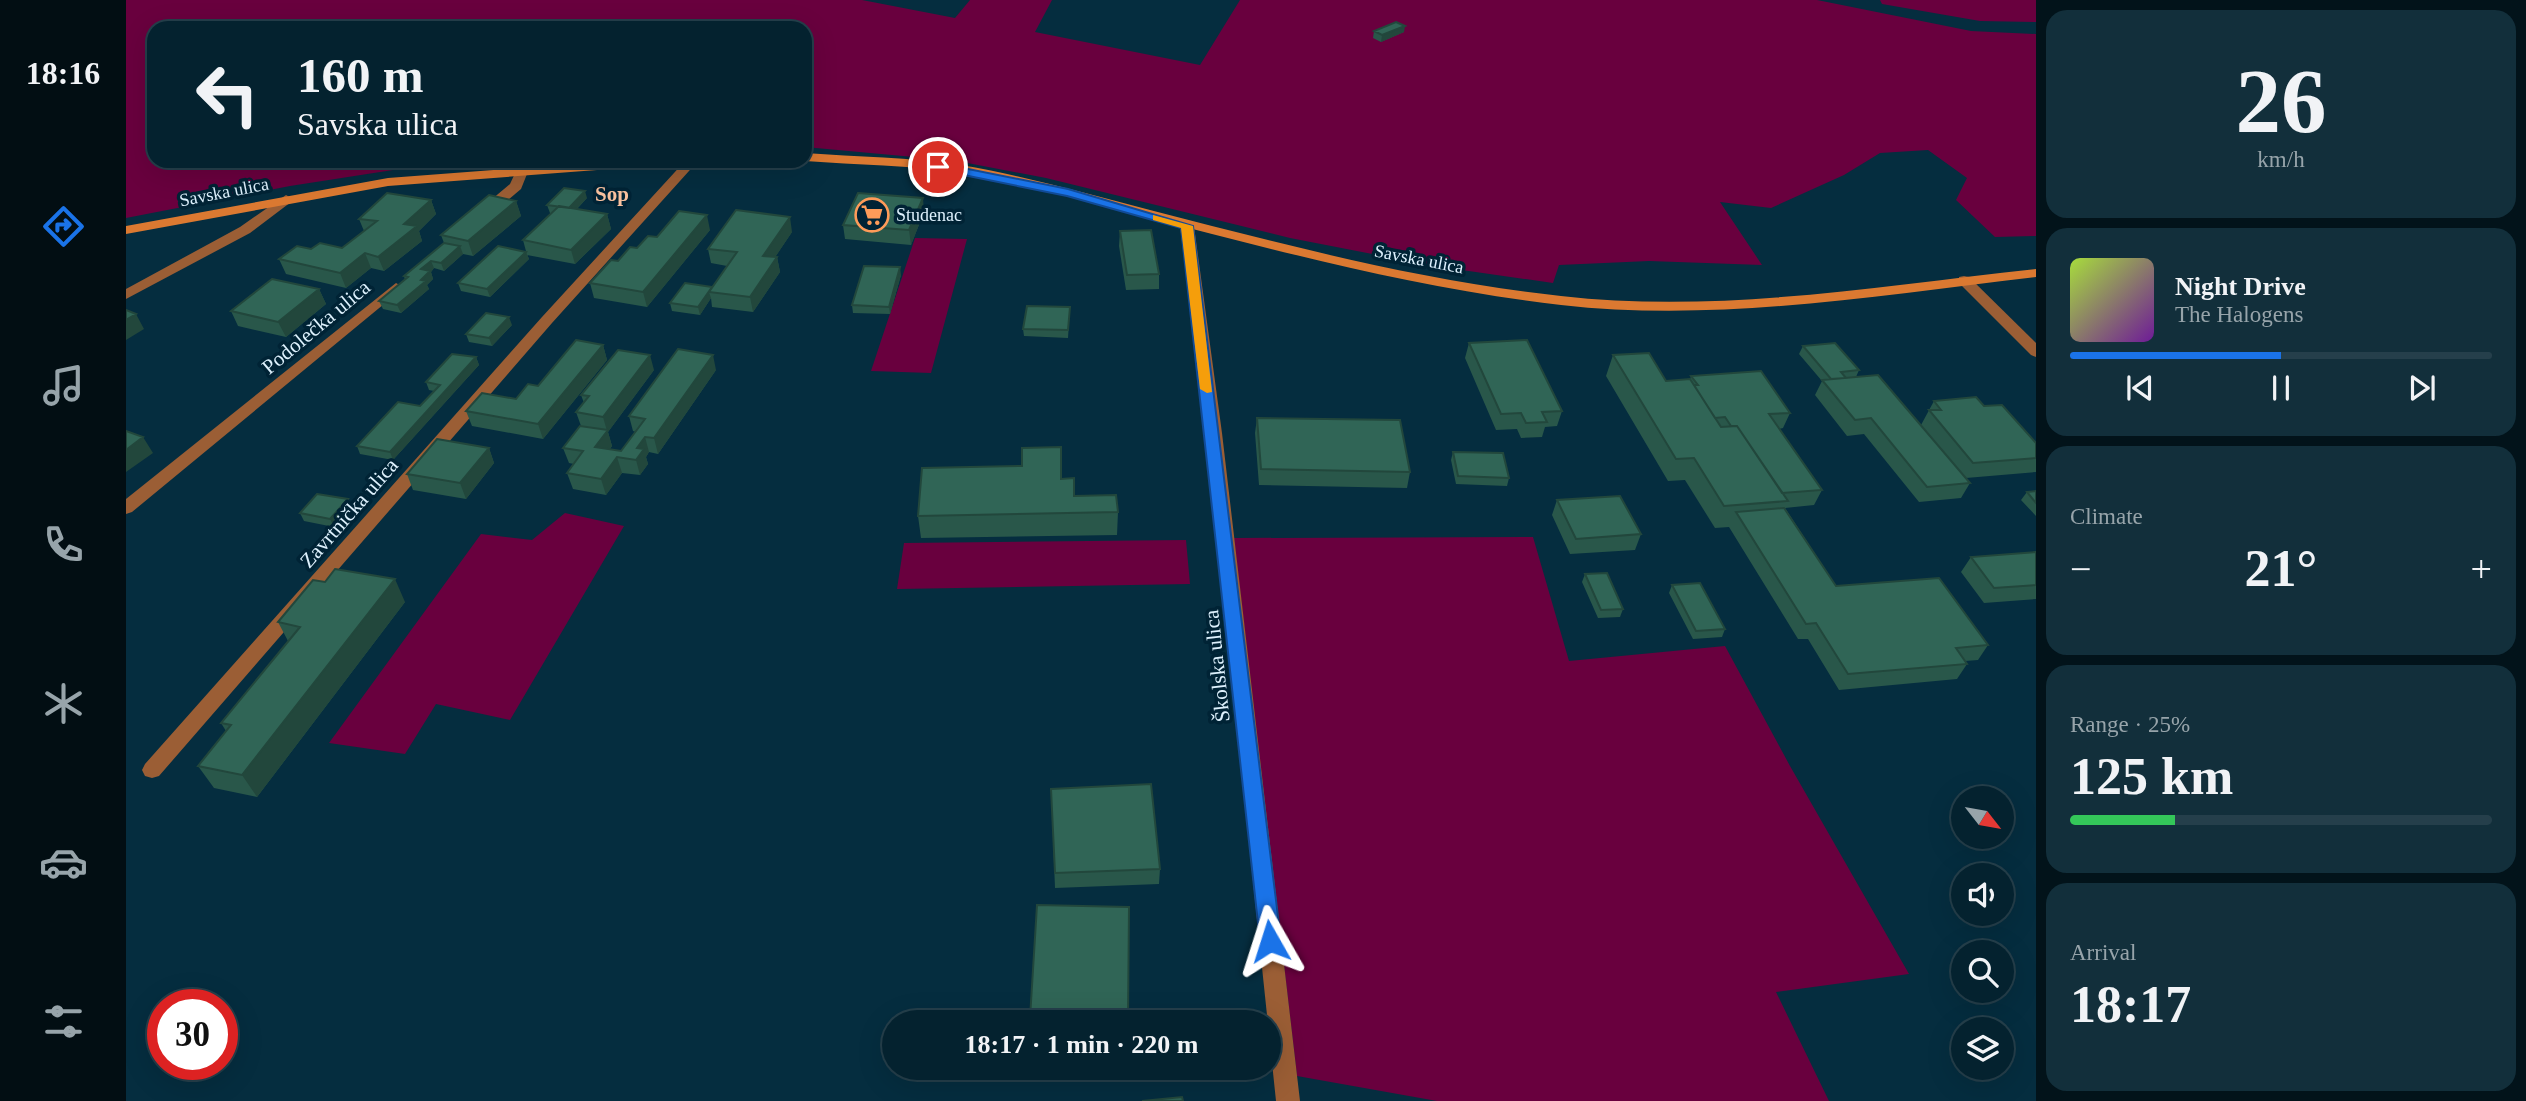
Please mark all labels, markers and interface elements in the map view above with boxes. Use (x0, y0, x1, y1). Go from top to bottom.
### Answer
text: 160 m (297, 48, 424, 103)
icon: left (182, 49, 273, 140)
text: 26 (2236, 51, 2327, 152)
text: 18:16 (26, 55, 100, 91)
text: Savska ulica (297, 106, 458, 142)
pin (908, 137, 968, 197)
text: km/h (2257, 147, 2305, 172)
icon: arrive (919, 148, 957, 186)
street label: Savska ulica (178, 174, 270, 210)
district label: Sop (595, 182, 629, 206)
supermarket icon: Studenac (853, 196, 891, 234)
icon: directions (39, 202, 88, 251)
place label: Studenac (896, 205, 962, 225)
street label: Savska ulica (1373, 241, 1465, 277)
text: Night Drive (2175, 272, 2306, 301)
street label: Podolečka ulica (257, 274, 375, 379)
text: The Halogens (2175, 302, 2303, 327)
icon: music (39, 361, 88, 410)
icon: previous (2121, 369, 2159, 407)
icon: pause (2262, 369, 2300, 407)
icon: next (2403, 369, 2441, 407)
street label: Zavrtnička ulica (295, 453, 403, 573)
text: Climate (2070, 504, 2143, 529)
icon: phone (39, 520, 88, 569)
text: 21° (2245, 540, 2317, 597)
text: − (2070, 548, 2091, 590)
text: + (2471, 548, 2492, 590)
street label: Školska ulica (1199, 608, 1235, 723)
icon: climate (39, 679, 88, 728)
text: Range · 25% (2070, 712, 2190, 737)
text: 125 km (2070, 748, 2233, 805)
north arrow (1951, 786, 2014, 849)
map controls (1951, 786, 2014, 1080)
icon: car (39, 838, 88, 887)
button: sound (1951, 863, 2014, 926)
position arrow (1233, 904, 1307, 978)
button: search (1951, 940, 2014, 1003)
text: Arrival (2070, 940, 2136, 965)
text: 18:17 (2070, 976, 2191, 1033)
speed limit sign: 30 (147, 989, 238, 1080)
icon: filters (39, 997, 88, 1046)
button: layers (1951, 1017, 2014, 1080)
text: 18:17 · 1 min · 220 m (965, 1030, 1199, 1059)

